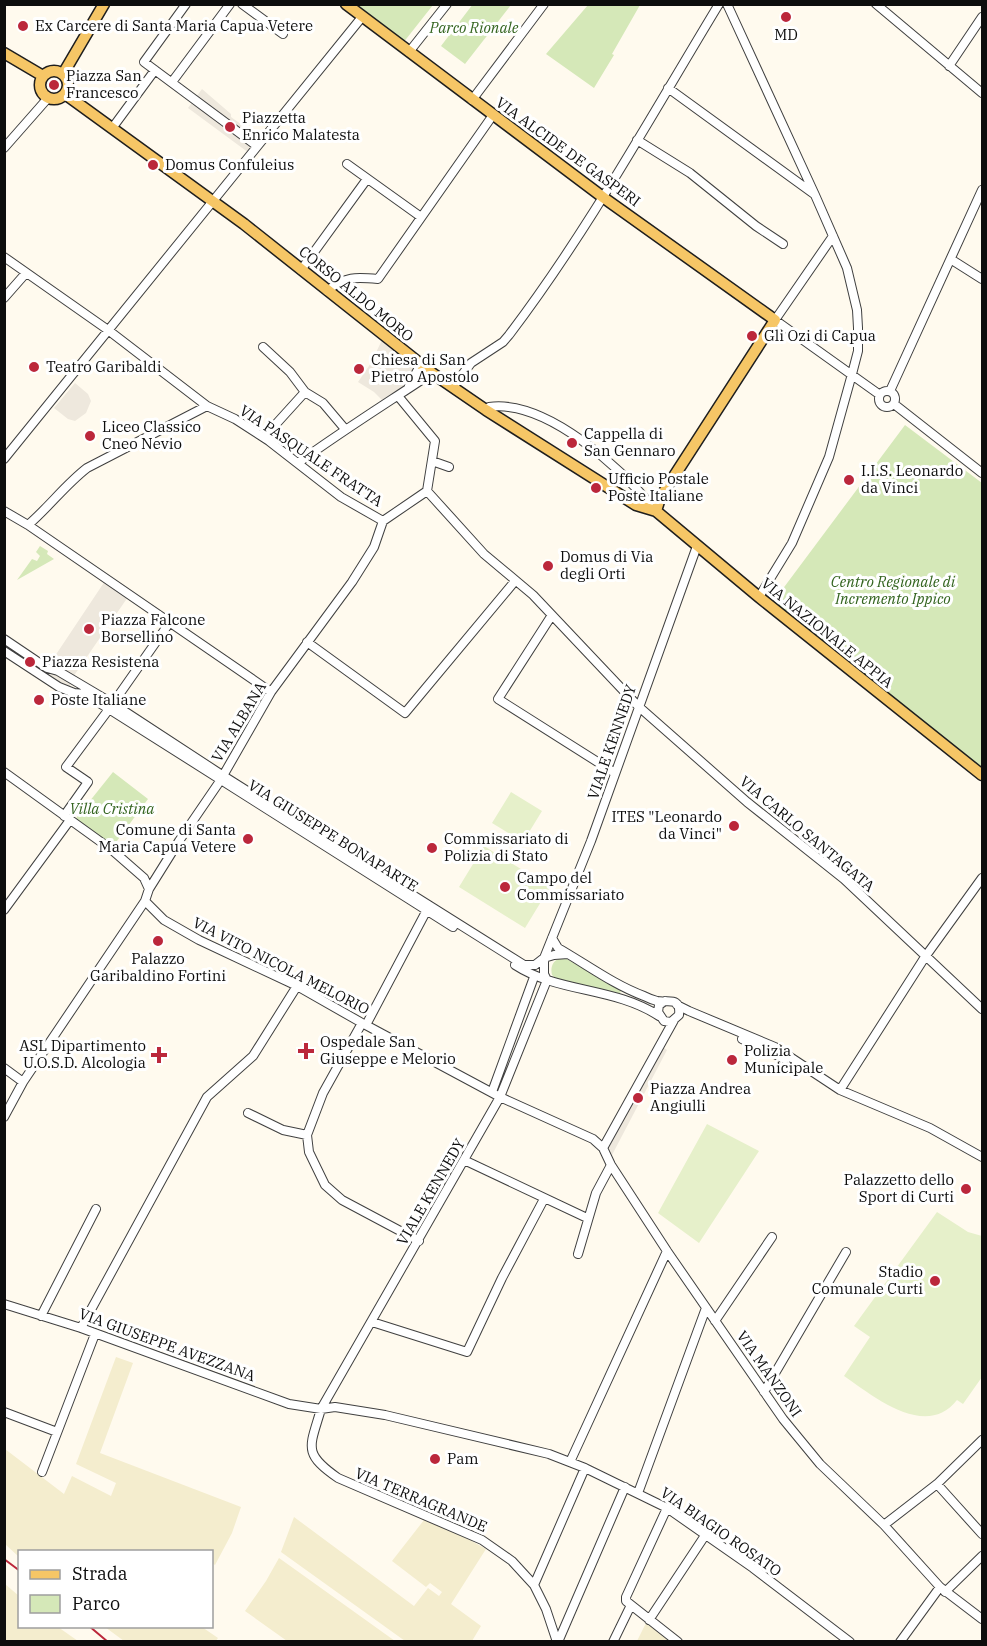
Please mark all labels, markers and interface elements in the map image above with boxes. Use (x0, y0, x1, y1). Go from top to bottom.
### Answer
marker: MD (779, 10, 793, 24)
place label: Ex Carcere di Santa Maria Capua Vetere (35, 16, 313, 35)
park label: Parco Rionale (429, 18, 519, 37)
marker: Ex Carcere di Santa Maria Capua Vetere (16, 19, 30, 33)
place label: MD (774, 25, 798, 44)
place label: Piazza San Francesco (66, 66, 142, 102)
marker: Piazza San Francesco (47, 78, 61, 92)
street label: VIA ALCIDE DE GASPERI (492, 93, 644, 210)
place label: Piazzetta Enrico Malatesta (242, 108, 360, 144)
marker: Piazzetta Enrico Malatesta (223, 120, 237, 134)
place label: Domus Confuleius (165, 155, 294, 174)
marker: Domus Confuleius (146, 158, 160, 172)
street label: CORSO ALDO MORO (295, 242, 417, 346)
place label: Gli Ozi di Capua (764, 326, 876, 345)
marker: Gli Ozi di Capua (745, 329, 759, 343)
place label: Chiesa di San Pietro Apostolo (371, 350, 479, 386)
place label: Teatro Garibaldi (46, 357, 162, 376)
marker: Teatro Garibaldi (27, 360, 41, 374)
marker: Chiesa di San Pietro Apostolo (352, 362, 366, 376)
street label: VIA PASQUALE FRATTA (236, 400, 387, 511)
place label: Liceo Classico Cneo Nevio (102, 417, 201, 453)
place label: Cappella di San Gennaro (584, 424, 675, 460)
marker: Liceo Classico Cneo Nevio (83, 429, 97, 443)
marker: Cappella di San Gennaro (565, 436, 579, 450)
place label: I.I.S. Leonardo da Vinci (861, 461, 963, 497)
place label: Ufficio Postale Poste Italiane (608, 469, 709, 505)
marker: I.I.S. Leonardo da Vinci (842, 473, 856, 487)
marker: Ufficio Postale Poste Italiane (589, 481, 603, 495)
place label: Domus di Via degli Orti (560, 547, 653, 583)
marker: Domus di Via degli Orti (541, 559, 555, 573)
park label: Centro Regionale di Incremento Ippico (831, 572, 956, 608)
street label: VIA NAZIONALE APPIA (757, 573, 898, 692)
place label: Piazza Falcone Borsellino (101, 610, 205, 646)
marker: Piazza Falcone Borsellino (82, 622, 96, 636)
place label: Piazza Resistena (42, 652, 159, 671)
marker: Piazza Resistena (23, 655, 37, 669)
street label: VIA ALBANA (207, 678, 270, 765)
street label: VIALE KENNEDY (583, 681, 640, 802)
place label: Poste Italiane (51, 690, 146, 709)
marker: Poste Italiane (32, 693, 46, 707)
street label: VIA CARLO SANTAGATA (736, 772, 879, 896)
street label: VIA GIUSEPPE BONAPARTE (245, 775, 422, 896)
park label: Villa Cristina (70, 799, 155, 818)
place label: ITES "Leonardo da Vinci" (611, 807, 722, 843)
marker: ITES "Leonardo da Vinci" (727, 819, 741, 833)
place label: Comune di Santa Maria Capua Vetere (99, 820, 236, 856)
place label: Commissariato di Polizia di Stato (444, 829, 569, 865)
marker: Comune di Santa Maria Capua Vetere (241, 832, 255, 846)
marker: Commissariato di Polizia di Stato (425, 841, 439, 855)
place label: Campo del Commissariato (517, 868, 624, 904)
marker: Campo del Commissariato (498, 880, 512, 894)
street label: VIA VITO NICOLA MELORIO (190, 913, 373, 1019)
marker: Palazzo Garibaldino Fortini (151, 934, 165, 948)
place label: Palazzo Garibaldino Fortini (90, 949, 226, 985)
place label: Ospedale San Giuseppe e Melorio (320, 1032, 456, 1068)
place label: ASL Dipartimento U.O.S.D. Alcologia (19, 1036, 146, 1072)
place label: Polizia Municipale (744, 1041, 823, 1077)
marker: Ospedale San Giuseppe e Melorio (297, 1042, 315, 1060)
marker: ASL Dipartimento U.O.S.D. Alcologia (150, 1046, 168, 1064)
marker: Polizia Municipale (725, 1053, 739, 1067)
place label: Piazza Andrea Angiulli (650, 1079, 751, 1115)
marker: Piazza Andrea Angiulli (631, 1091, 645, 1105)
street label: VIALE KENNEDY (392, 1135, 469, 1249)
place label: Palazzetto dello Sport di Curti (844, 1170, 954, 1206)
marker: Palazzetto dello Sport di Curti (959, 1182, 973, 1196)
place label: Stadio Comunale Curti (812, 1262, 923, 1298)
marker: Stadio Comunale Curti (928, 1274, 942, 1288)
street label: VIA GIUSEPPE AVEZZANA (76, 1304, 259, 1386)
street label: VIA MANZONI (733, 1327, 806, 1420)
place label: Pam (447, 1449, 479, 1468)
marker: Pam (428, 1452, 442, 1466)
street label: VIA TERRAGRANDE (352, 1463, 490, 1536)
street label: VIA BIAGIO ROSATO (657, 1483, 786, 1581)
legend (18, 1550, 213, 1628)
text: Strada (72, 1562, 128, 1585)
text: Parco (72, 1592, 120, 1615)

